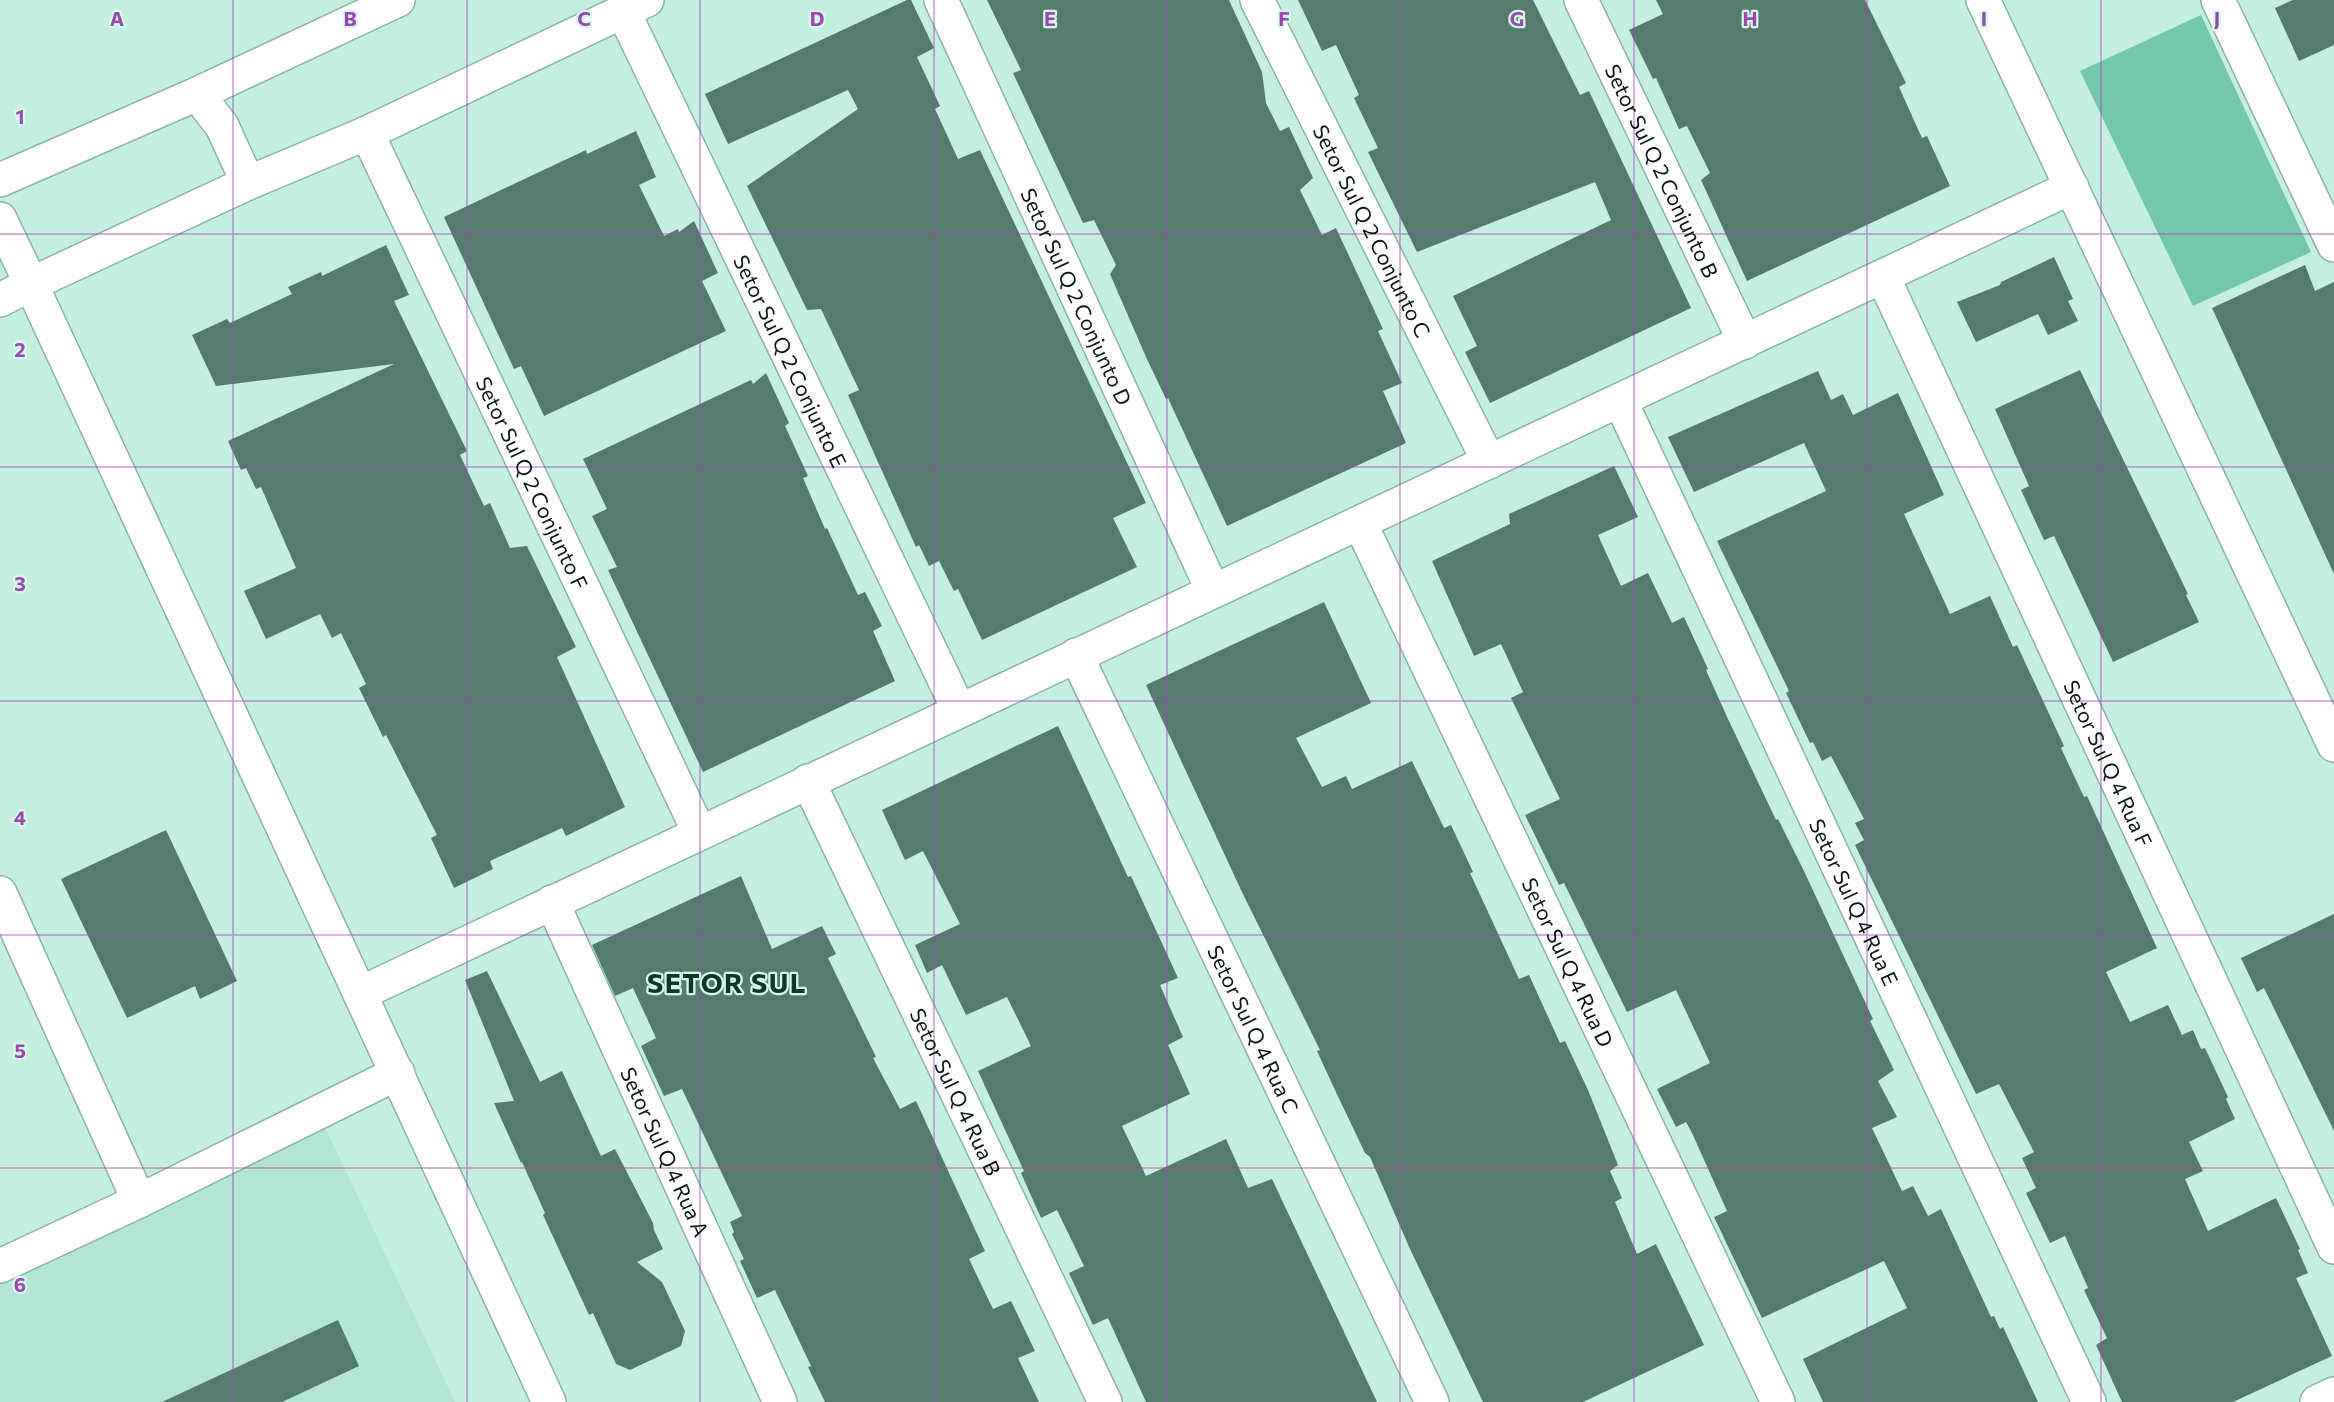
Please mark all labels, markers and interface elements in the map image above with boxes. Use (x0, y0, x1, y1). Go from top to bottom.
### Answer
text: A (110, 6, 124, 30)
text: B (343, 6, 357, 30)
text: C (577, 6, 591, 30)
text: D (810, 6, 824, 30)
text: E (1044, 6, 1056, 30)
text: F (1278, 6, 1290, 30)
text: G (1510, 6, 1524, 30)
text: H (1743, 6, 1758, 30)
text: I (1981, 6, 1987, 30)
text: J (2214, 6, 2220, 30)
street label: Setor Sul Q 2 Conjunto B (1601, 60, 1725, 281)
text: 1 (15, 104, 25, 128)
street label: Setor Sul Q 2 Conjunto C (1309, 120, 1437, 341)
street label: Setor Sul Q 2 Conjunto D (1017, 184, 1138, 408)
street label: Setor Sul Q 2 Conjunto E (729, 250, 853, 471)
text: 2 (14, 337, 26, 361)
street label: Setor Sul Q 2 Conjunto F (472, 372, 594, 593)
text: 3 (14, 571, 26, 595)
street label: Setor Sul Q 4 Rua F (2060, 676, 2158, 850)
text: 4 (14, 805, 26, 829)
street label: Setor Sul Q 4 Rua E (1805, 814, 1905, 989)
street label: Setor Sul Q 4 Rua D (1518, 873, 1620, 1050)
street label: Setor Sul Q 4 Rua C (1203, 941, 1305, 1117)
district label: SETOR SUL (647, 966, 807, 999)
street label: Setor Sul Q 4 Rua B (906, 1004, 1007, 1179)
text: 5 (14, 1038, 26, 1062)
street label: Setor Sul Q 4 Rua A (616, 1063, 715, 1240)
text: 6 (14, 1272, 26, 1296)

